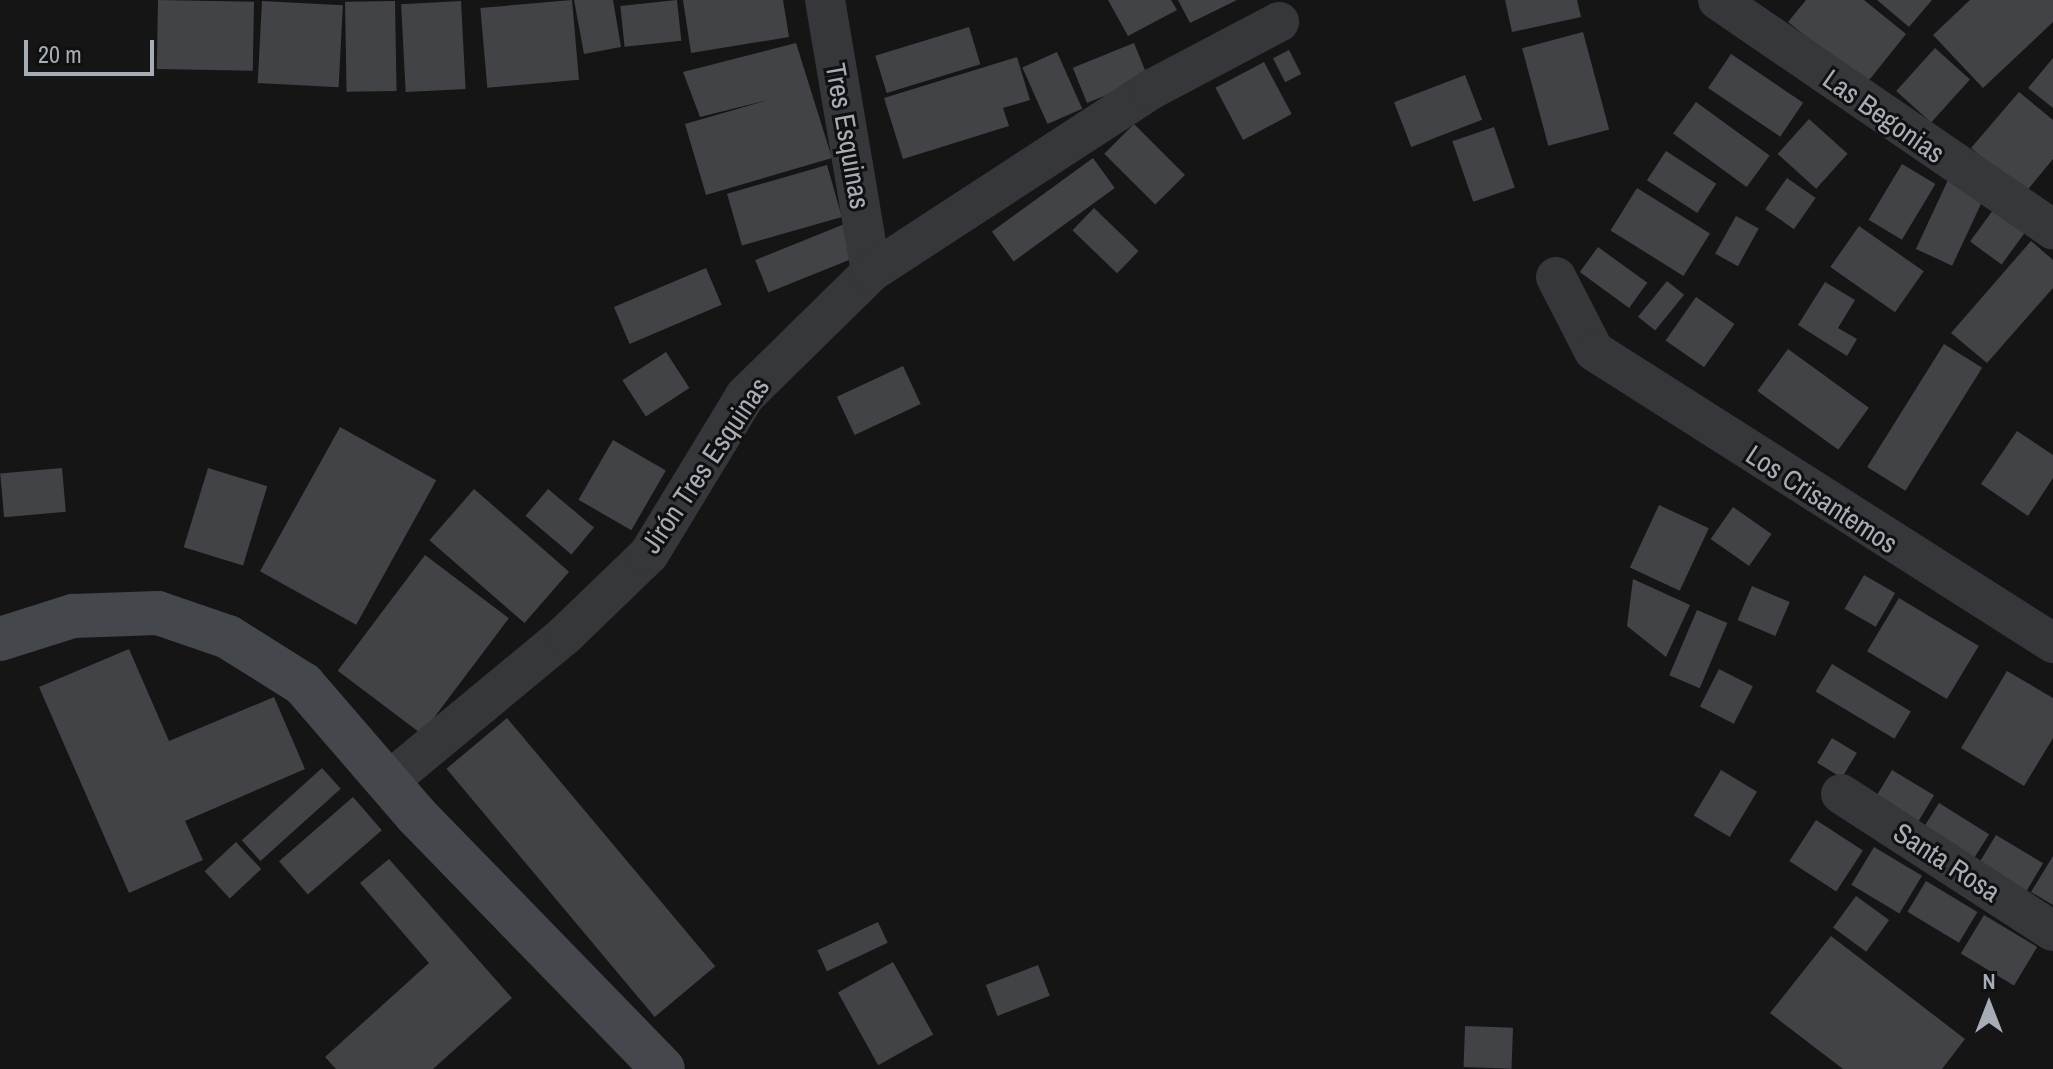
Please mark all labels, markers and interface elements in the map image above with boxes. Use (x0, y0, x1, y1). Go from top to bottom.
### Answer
scale bar (28, 24, 158, 74)
text: 20 m (38, 38, 82, 70)
street label: Tres Esquinas (819, 61, 877, 211)
street label: Las Begonias (1817, 62, 1951, 170)
street label: Jirón Tres Esquinas (634, 371, 776, 559)
street label: Los Crisantemos (1740, 438, 1904, 560)
street label: Santa Rosa (1888, 815, 2006, 909)
north arrow (1949, 965, 2029, 1045)
text: N (1982, 966, 1996, 996)

